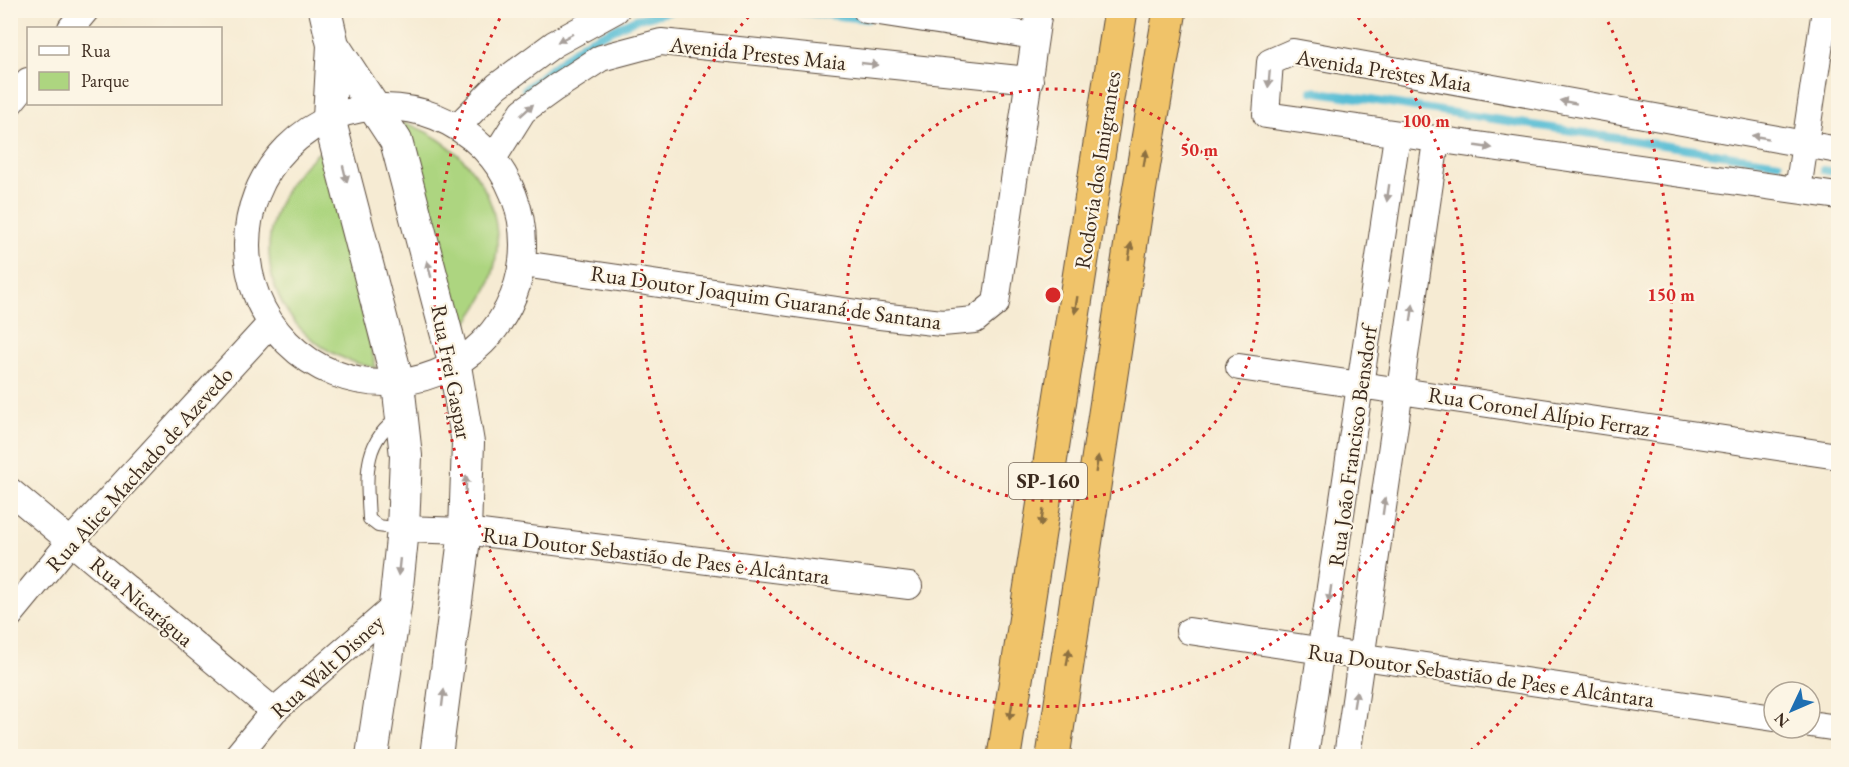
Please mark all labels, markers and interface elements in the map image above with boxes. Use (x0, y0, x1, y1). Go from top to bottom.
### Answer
legend (27, 27, 222, 105)
street label: Avenida Prestes Maia (667, 30, 848, 77)
one-way arrow (556, 33, 573, 43)
text: Rua (81, 39, 111, 62)
street label: Avenida Prestes Maia (1293, 42, 1474, 99)
one-way arrow (861, 59, 880, 69)
text: Parque (81, 69, 129, 92)
street label: Rodovia dos Imigrantes (1068, 69, 1127, 271)
one-way arrow (1264, 69, 1274, 88)
one-way arrow (1559, 97, 1578, 106)
one-way arrow (519, 103, 534, 117)
text: 100 m (1402, 109, 1450, 132)
one-way arrow (1750, 132, 1769, 141)
text: 50 m (1180, 138, 1218, 161)
one-way arrow (1475, 143, 1494, 152)
one-way arrow (1141, 149, 1150, 168)
one-way arrow (341, 166, 350, 184)
one-way arrow (1384, 184, 1393, 203)
one-way arrow (1126, 241, 1135, 260)
street label: Rua Doutor Joaquim Guaraná de Santana (589, 259, 943, 337)
one-way arrow (424, 260, 434, 278)
text: 150 m (1647, 283, 1695, 306)
centre of rings (1043, 285, 1063, 305)
one-way arrow (1071, 296, 1080, 315)
street label: Rua Frei Gaspar (424, 302, 479, 442)
one-way arrow (1408, 303, 1417, 322)
street label: Rua João Francisco Bensdorf (1321, 321, 1384, 569)
street label: Rua Alice Machado de Azevedo (39, 360, 239, 578)
street label: Rua Coronel Alípio Ferraz (1426, 380, 1652, 443)
one-way arrow (1093, 455, 1102, 474)
road number: SP-160 (1009, 463, 1087, 499)
one-way arrow (462, 474, 471, 493)
one-way arrow (1380, 496, 1389, 515)
one-way arrow (1037, 509, 1046, 528)
street label: Rua Doutor Sebastião de Paes e Alcântara (481, 520, 831, 591)
street label: Rua Nicarágua (84, 550, 200, 653)
one-way arrow (394, 558, 404, 577)
one-way arrow (1326, 585, 1335, 604)
street label: Rua Walt Disney (265, 608, 390, 725)
street label: Rua Doutor Sebastião de Paes e Alcântara (1306, 637, 1656, 714)
one-way arrow (1064, 648, 1073, 667)
north arrow (1762, 680, 1822, 740)
one-way arrow (439, 689, 448, 708)
one-way arrow (1351, 689, 1360, 708)
one-way arrow (1006, 701, 1015, 720)
text: N (1769, 708, 1794, 732)

